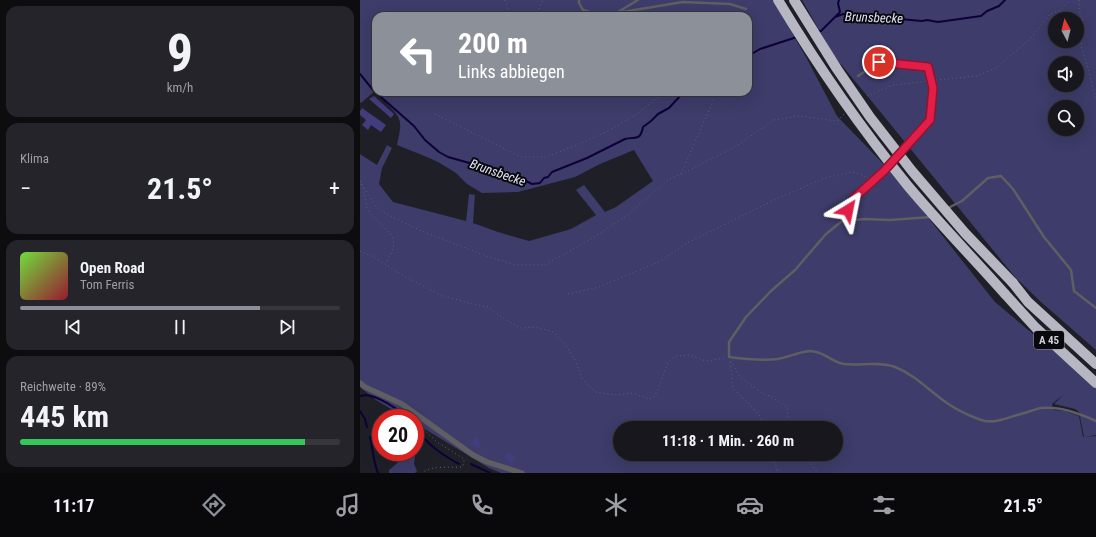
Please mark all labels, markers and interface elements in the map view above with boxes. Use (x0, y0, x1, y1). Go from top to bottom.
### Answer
water label: Brunsbecke (845, 9, 903, 26)
north arrow (1048, 12, 1084, 48)
map controls (1048, 12, 1084, 136)
text: 9 (167, 23, 193, 84)
text: 200 m (458, 27, 528, 60)
icon: left (392, 28, 444, 80)
pin (862, 45, 896, 79)
icon: arrive (868, 51, 890, 73)
button: sound (1048, 56, 1084, 92)
text: Links abbiegen (458, 61, 565, 82)
text: km/h (167, 80, 193, 95)
button: search (1048, 100, 1084, 136)
text: Klima (20, 151, 49, 166)
water label: Brunsbecke (468, 156, 528, 189)
text: 21.5° (147, 171, 213, 206)
text: − (20, 176, 31, 201)
text: + (329, 176, 340, 201)
position arrow (827, 189, 869, 231)
text: Open Road (80, 259, 145, 277)
text: Tom Ferris (80, 277, 134, 292)
icon: previous (62, 316, 84, 338)
icon: pause (169, 316, 191, 338)
icon: next (276, 316, 298, 338)
road number: A 45 (1034, 331, 1064, 349)
text: Reichweite · 89% (20, 379, 106, 394)
text: 445 km (20, 399, 109, 434)
speed limit sign: 20 (372, 409, 424, 461)
text: 11:18 · 1 Min. · 260 m (662, 432, 794, 450)
icon: directions (200, 491, 228, 519)
icon: music (334, 491, 362, 519)
icon: phone (468, 491, 496, 519)
icon: climate (602, 491, 630, 519)
icon: car (736, 491, 764, 519)
icon: filters (870, 491, 898, 519)
text: 11:17 (53, 495, 94, 516)
text: 21.5° (1003, 495, 1043, 516)

